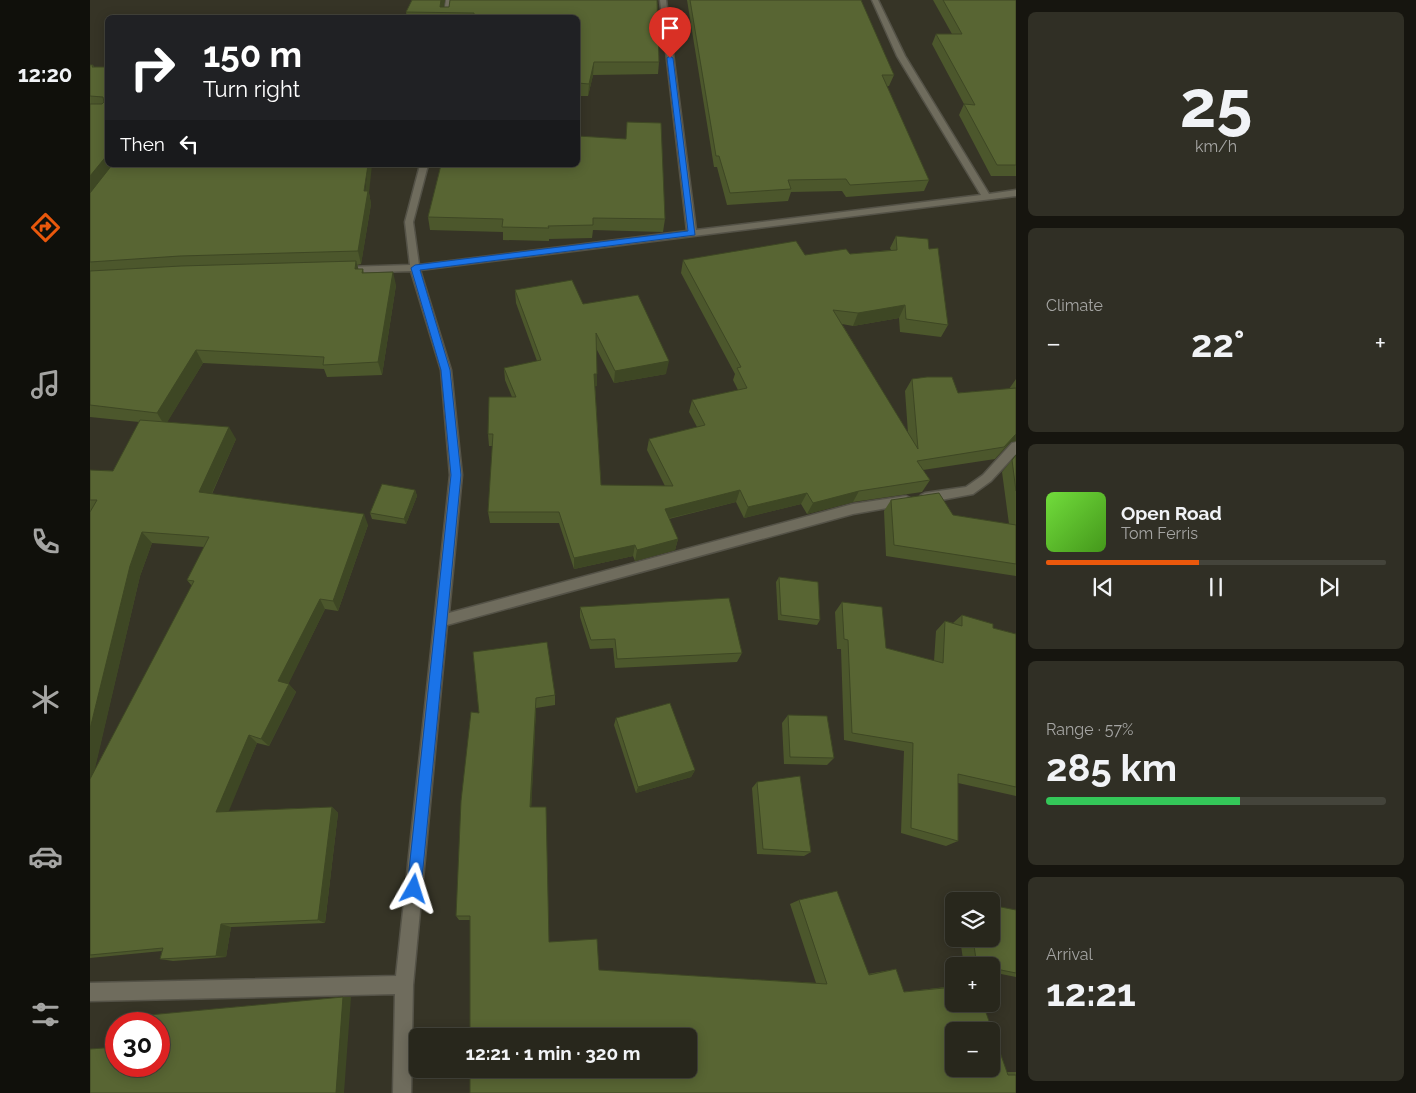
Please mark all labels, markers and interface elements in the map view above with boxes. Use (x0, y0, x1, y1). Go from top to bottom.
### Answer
pin (649, 7, 691, 58)
icon: arrive (656, 14, 684, 42)
text: 150 m (203, 34, 302, 75)
icon: right (120, 35, 185, 100)
text: 12:20 (18, 61, 72, 87)
text: 25 (1180, 66, 1252, 142)
text: Turn right (203, 76, 300, 102)
icon: left (175, 130, 203, 158)
text: Then (120, 133, 165, 155)
text: km/h (1195, 137, 1237, 156)
icon: directions (28, 210, 63, 245)
text: Climate (1046, 296, 1103, 315)
text: 22° (1191, 321, 1244, 366)
text: − (1046, 327, 1061, 360)
text: + (1374, 327, 1386, 360)
icon: music (28, 367, 63, 402)
text: Open Road (1121, 502, 1222, 524)
icon: phone (28, 524, 63, 559)
text: Tom Ferris (1121, 524, 1198, 543)
icon: previous (1089, 573, 1117, 601)
icon: pause (1202, 573, 1230, 601)
icon: next (1315, 573, 1343, 601)
icon: climate (28, 682, 63, 717)
text: Range · 57% (1046, 720, 1134, 739)
text: 285 km (1046, 745, 1177, 790)
icon: car (28, 839, 63, 874)
position arrow (387, 862, 439, 914)
map controls (945, 892, 1000, 1077)
button: layers (945, 892, 1000, 947)
text: Arrival (1046, 945, 1093, 964)
button: + (945, 957, 1000, 1012)
text: 12:21 (1046, 970, 1136, 1015)
icon: filters (28, 997, 63, 1032)
speed limit sign: 30 (105, 1012, 170, 1077)
button: − (945, 1022, 1000, 1077)
text: 12:21 · 1 min · 320 m (466, 1042, 640, 1064)

